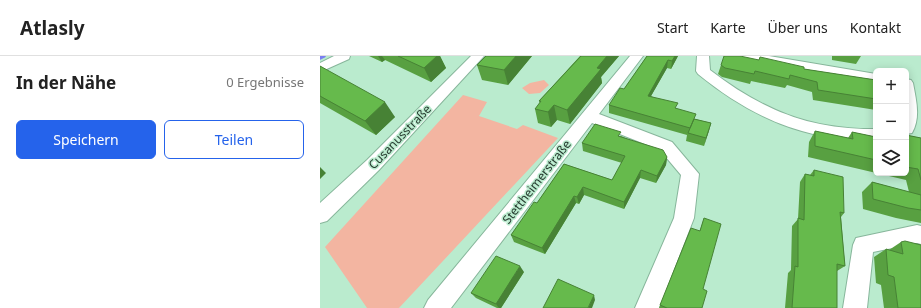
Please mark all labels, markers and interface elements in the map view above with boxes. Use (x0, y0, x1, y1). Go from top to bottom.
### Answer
text: Atlasly (20, 15, 85, 41)
text: Start (657, 18, 688, 37)
text: Karte (710, 18, 746, 37)
text: Über uns (768, 18, 828, 37)
text: Kontakt (850, 18, 901, 37)
map controls (873, 68, 909, 176)
button: + (873, 68, 909, 104)
text: In der Nähe (16, 71, 116, 94)
text: 0 Ergebnisse (226, 73, 304, 91)
street label: Cusanusstraße (364, 100, 435, 173)
button: − (873, 104, 909, 140)
button: Speichern (16, 120, 156, 159)
button: Teilen (164, 120, 304, 159)
street label: Stettheimerstraße (498, 136, 575, 227)
button: layers (873, 140, 909, 176)

